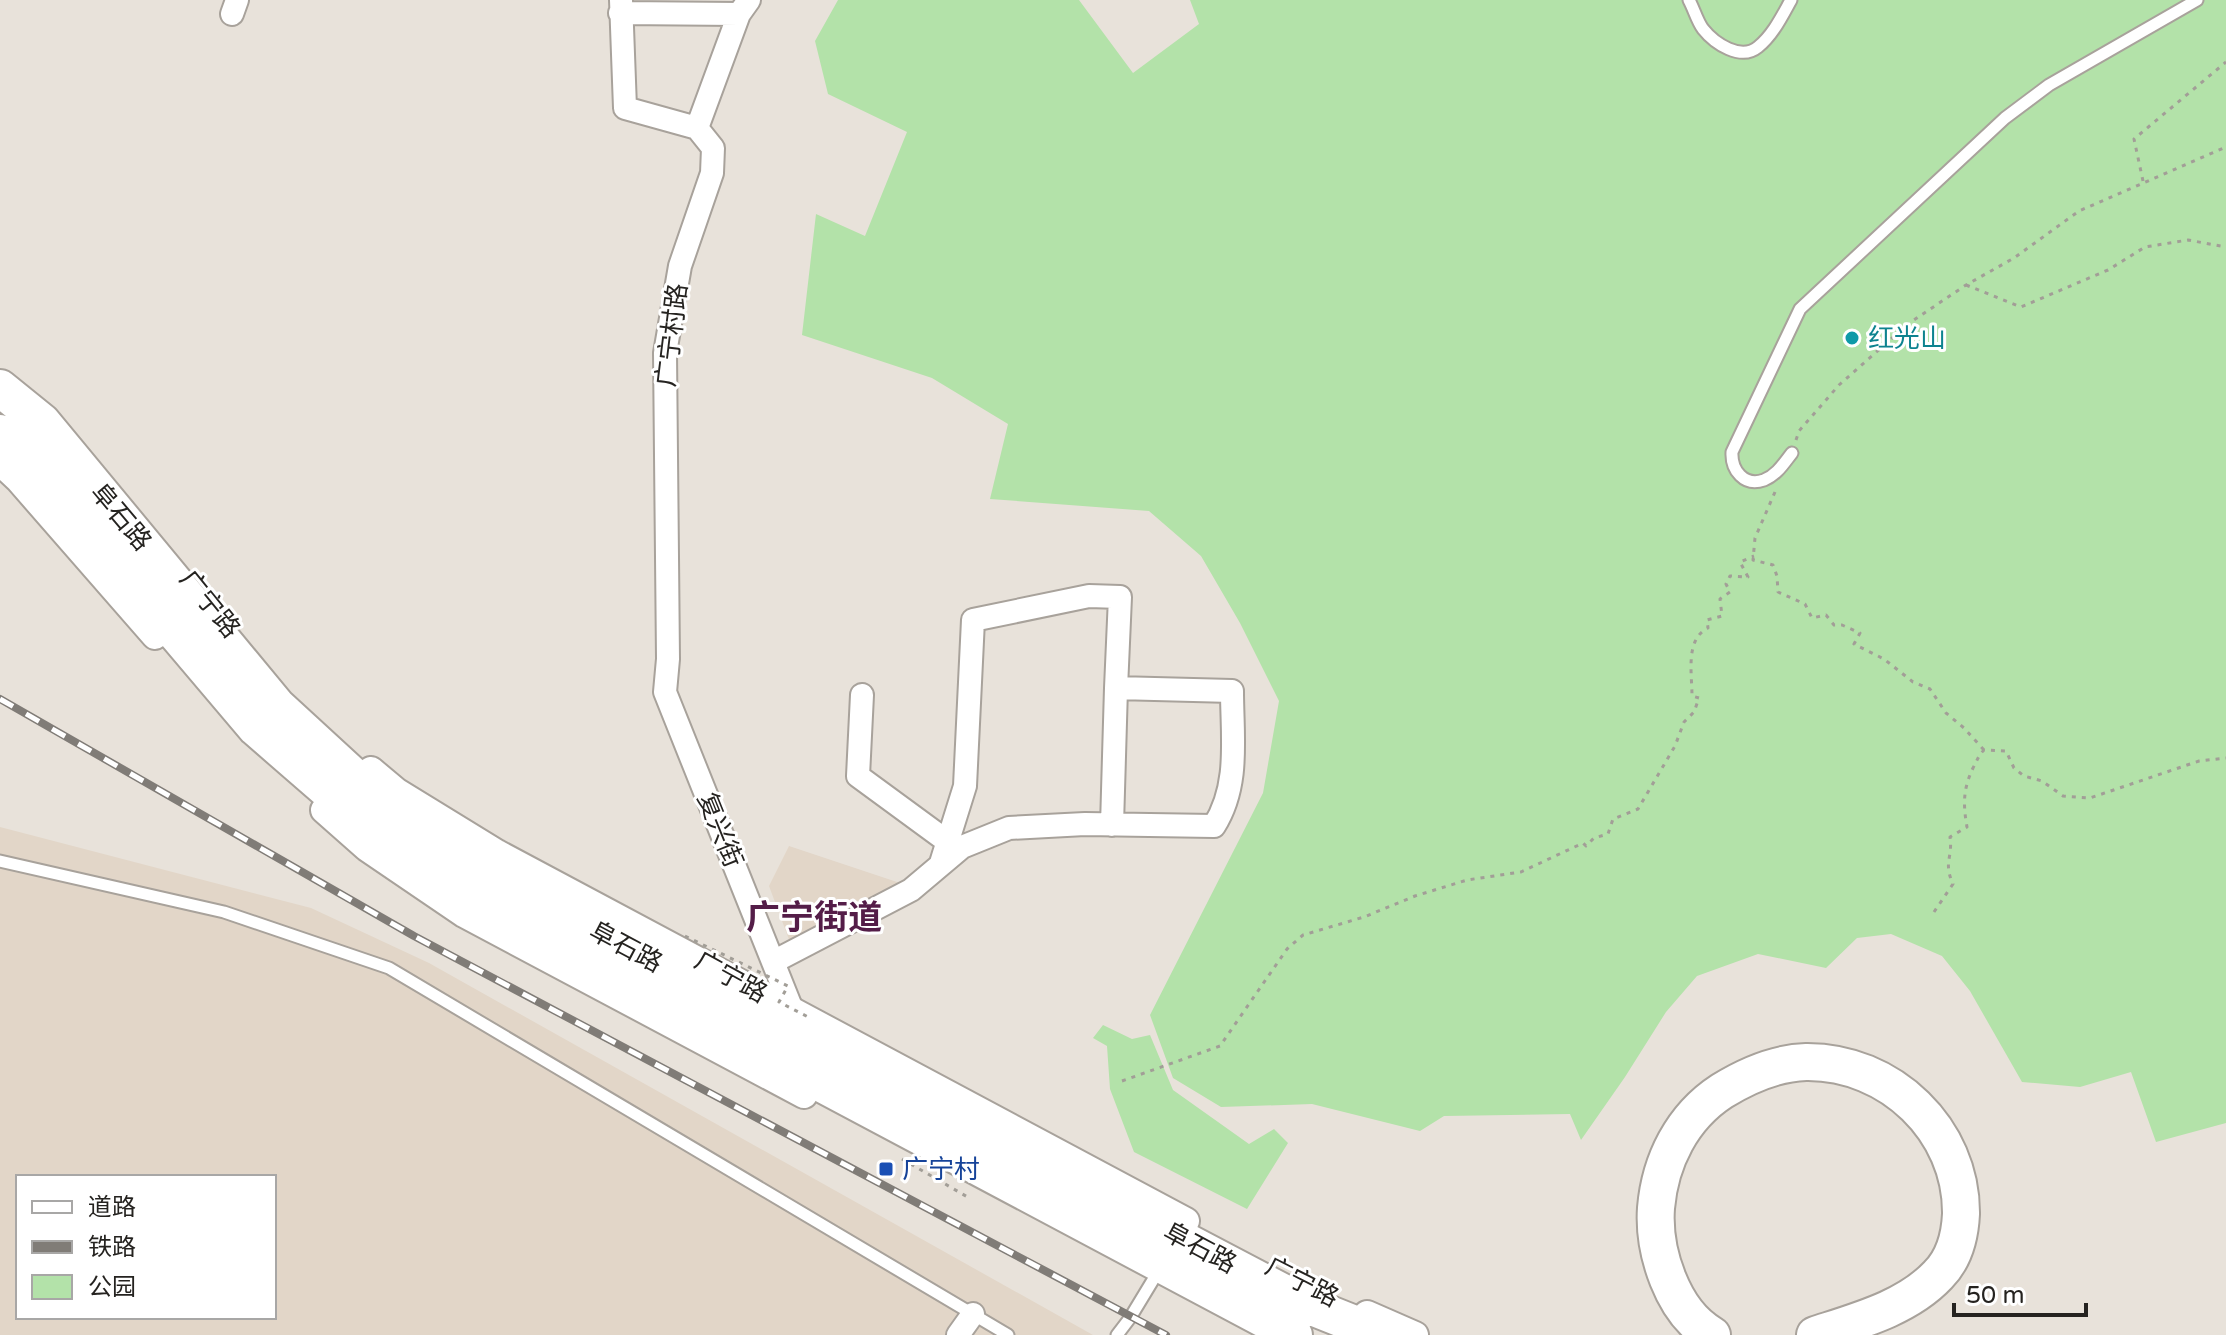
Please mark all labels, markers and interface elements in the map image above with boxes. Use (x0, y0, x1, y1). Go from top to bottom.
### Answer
street label: 广宁村路 (650, 281, 694, 389)
place label: 红光山 (1868, 323, 1946, 354)
marker: 红光山 (1843, 329, 1861, 347)
street label: 阜石路 (84, 477, 158, 557)
street label: 广宁路 (173, 564, 247, 644)
street label: 复兴街 (691, 788, 749, 872)
district label: 广宁街道 (746, 898, 882, 939)
street label: 阜石路 (584, 915, 668, 979)
street label: 广宁路 (689, 945, 773, 1009)
place label: 广宁村 (902, 1154, 980, 1185)
marker: 广宁村 (877, 1160, 895, 1178)
legend (16, 1175, 276, 1319)
text: 道路 (88, 1193, 136, 1222)
street label: 阜石路 (1158, 1216, 1242, 1280)
text: 铁路 (88, 1233, 136, 1262)
street label: 广宁路 (1260, 1250, 1344, 1314)
scale bar (1954, 1267, 2086, 1317)
text: 公园 (88, 1273, 136, 1302)
text: 50 m (1966, 1281, 2024, 1310)

